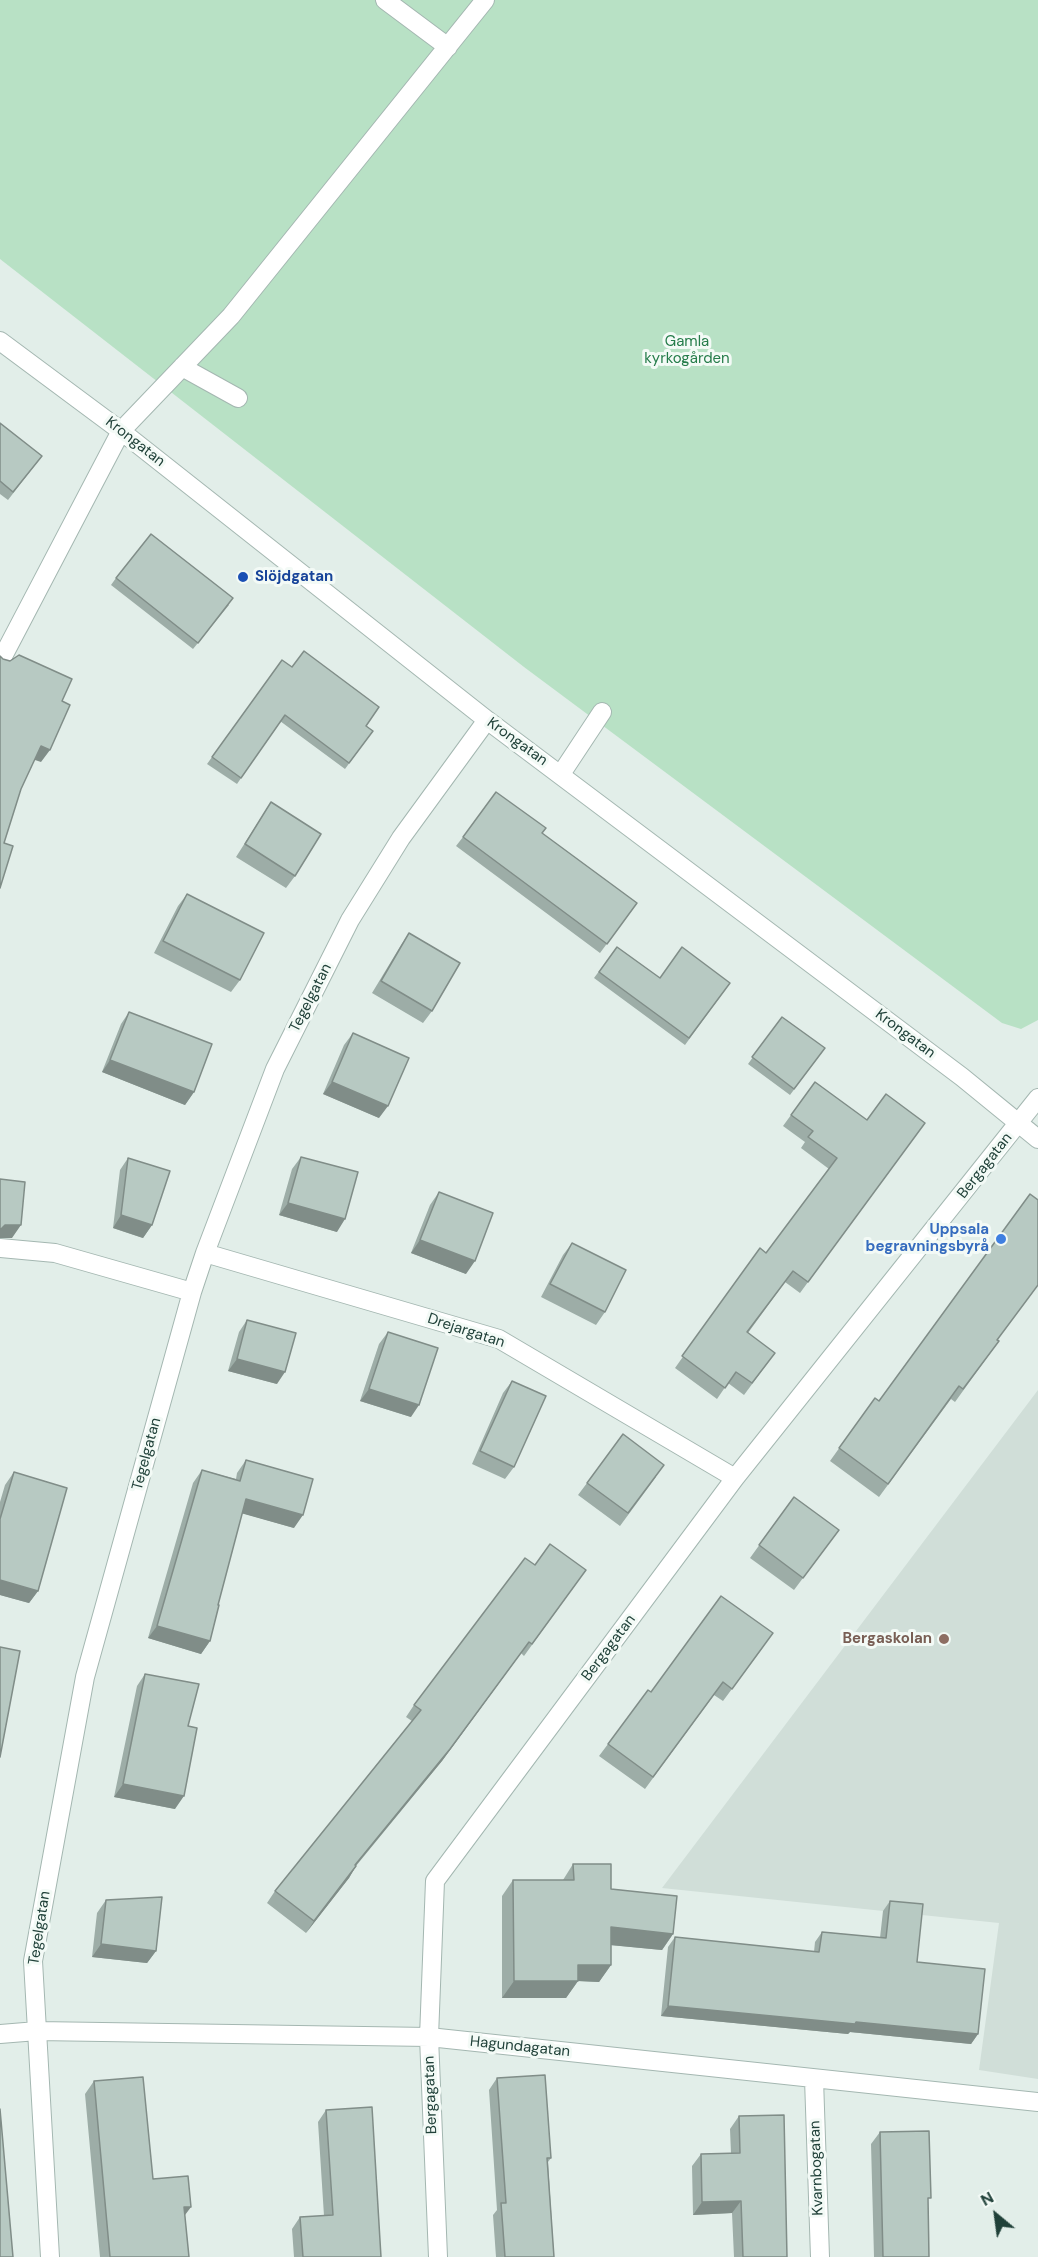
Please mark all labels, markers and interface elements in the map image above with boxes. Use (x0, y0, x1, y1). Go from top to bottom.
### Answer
park label: Gamla kyrkogården (644, 333, 730, 368)
street label: Krongatan (102, 413, 168, 471)
place label: Slöjdgatan (255, 568, 333, 586)
marker: Slöjdgatan (236, 570, 250, 584)
street label: Krongatan (483, 714, 551, 770)
street label: Tegelgatan (286, 961, 336, 1035)
street label: Krongatan (871, 1006, 939, 1062)
street label: Bergagatan (954, 1130, 1016, 1202)
place label: Uppsala begravningsbyrå (866, 1221, 989, 1256)
marker: Uppsala begravningsbyrå (994, 1232, 1008, 1246)
street label: Drejargatan (425, 1310, 507, 1352)
street label: Tegelgatan (129, 1416, 165, 1492)
street label: Bergagatan (578, 1611, 640, 1685)
place label: Bergaskolan (842, 1630, 932, 1648)
marker: Bergaskolan (937, 1632, 951, 1646)
street label: Tegelgatan (25, 1890, 55, 1966)
street label: Hagundagatan (469, 2033, 571, 2061)
street label: Bergagatan (421, 2055, 441, 2135)
street label: Kvarnbogatan (806, 2120, 828, 2216)
north arrow (966, 2185, 1026, 2245)
text: N (977, 2187, 997, 2211)

